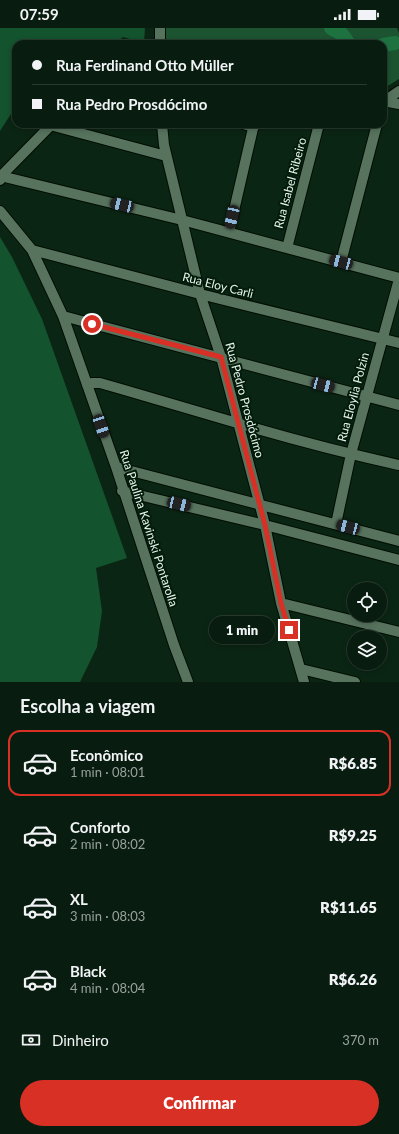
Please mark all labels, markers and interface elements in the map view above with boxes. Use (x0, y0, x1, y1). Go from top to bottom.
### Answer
text: 07:59 (20, 5, 59, 23)
text: Rua Ferdinand Otto Müller (56, 56, 234, 74)
text: Rua Pedro Prosdócimo (56, 95, 207, 113)
street label: Rua Isabel Ribeiro (271, 136, 309, 230)
car (109, 196, 135, 214)
car (223, 204, 241, 230)
car (328, 253, 354, 271)
street label: Rua Eloy Carli (181, 269, 255, 301)
route start (83, 315, 101, 333)
street label: Rua Pedro Prosdócimo (222, 341, 268, 460)
street label: Rua Eloylia Polzin (334, 351, 372, 443)
car (310, 376, 336, 394)
car (91, 413, 111, 439)
street label: Rua Paulina Kavinski Pontarolla (117, 448, 181, 608)
car (166, 495, 192, 513)
car (335, 518, 361, 536)
map controls (347, 582, 387, 670)
button: locate (347, 582, 387, 622)
callout: 1 min (209, 616, 275, 644)
route end (280, 621, 298, 639)
text: 1 min (226, 622, 258, 638)
button: layers (347, 630, 387, 670)
text: Escolha a viagem (20, 695, 155, 717)
icon: car (22, 745, 58, 781)
text: Econômico (70, 746, 143, 764)
text: R$6.85 (329, 754, 377, 772)
text: 1 min · 08:01 (70, 764, 145, 780)
icon: car (22, 817, 58, 853)
text: Conforto (70, 818, 130, 836)
text: R$9.25 (329, 826, 377, 844)
text: 2 min · 08:02 (70, 836, 145, 852)
icon: car (22, 889, 58, 925)
text: XL (70, 890, 88, 908)
text: R$11.65 (320, 898, 377, 916)
text: 3 min · 08:03 (70, 908, 145, 924)
icon: car (22, 961, 58, 997)
text: Black (70, 962, 106, 980)
text: R$6.26 (329, 970, 377, 988)
text: 4 min · 08:04 (70, 980, 145, 996)
icon: cash (20, 1029, 42, 1051)
text: Dinheiro (52, 1031, 109, 1049)
text: 370 m (342, 1032, 379, 1048)
button: Confirmar (20, 1080, 379, 1126)

